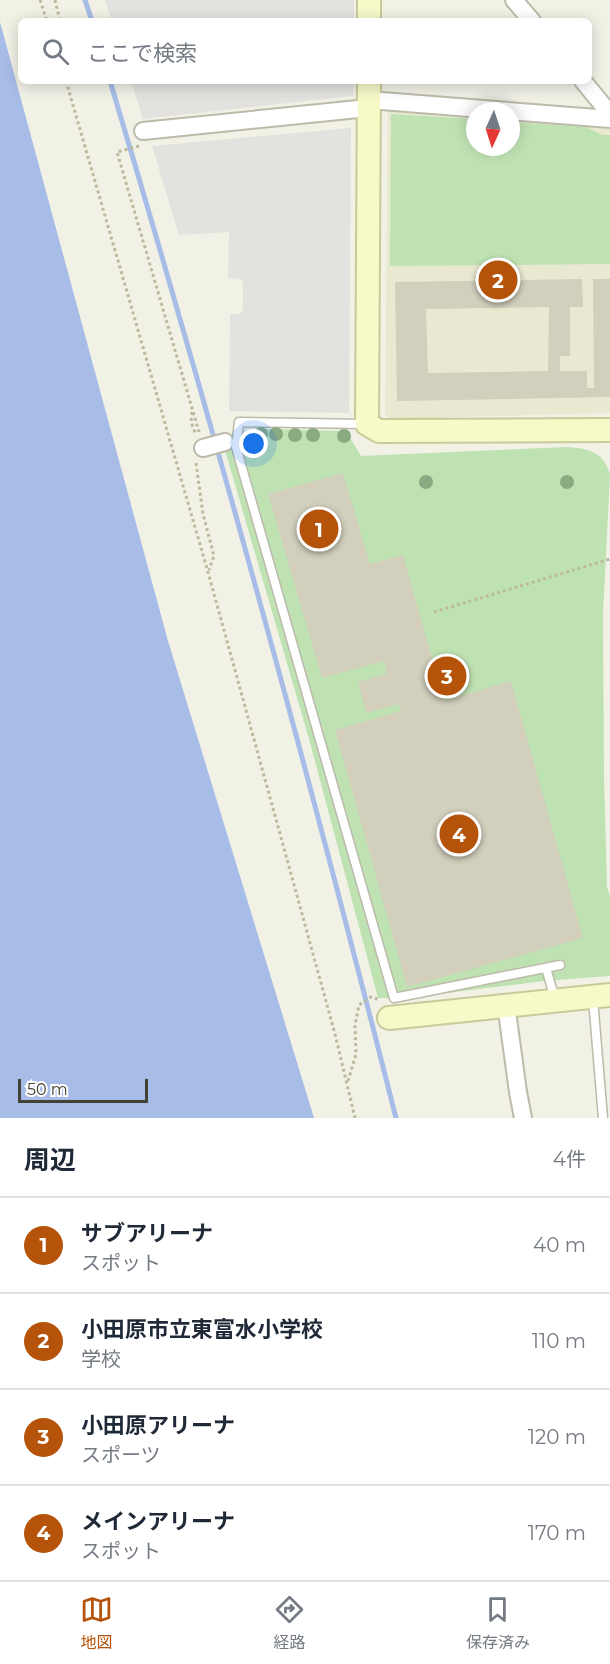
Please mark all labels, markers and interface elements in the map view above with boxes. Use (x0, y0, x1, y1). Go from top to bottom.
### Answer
search box (18, 18, 592, 84)
icon: search (39, 35, 72, 68)
text: ここで検索 (87, 40, 197, 67)
north arrow (466, 102, 520, 156)
pin: 2 (478, 258, 518, 302)
your location (239, 429, 268, 458)
pin: 1 (300, 506, 338, 552)
pin: 3 (428, 654, 466, 698)
pin: 4 (440, 812, 478, 856)
scale bar (18, 1076, 148, 1104)
text: 50 m (27, 1080, 68, 1099)
text: 周辺 (24, 1144, 76, 1176)
text: 4件 (553, 1147, 586, 1171)
text: サブアリーナ (81, 1220, 213, 1247)
text: 1 (40, 1233, 47, 1257)
text: 40 m (533, 1233, 586, 1257)
text: スポット (81, 1251, 161, 1275)
text: 小田原市立東富水小学校 (81, 1316, 323, 1343)
text: 2 (38, 1329, 49, 1353)
text: 110 m (532, 1329, 586, 1353)
text: 学校 (81, 1347, 121, 1371)
text: 小田原アリーナ (81, 1412, 235, 1439)
text: 3 (38, 1425, 49, 1449)
text: 120 m (528, 1425, 586, 1449)
text: スポーツ (81, 1443, 161, 1467)
text: メインアリーナ (81, 1508, 235, 1535)
text: 4 (37, 1521, 50, 1545)
text: 170 m (528, 1521, 586, 1545)
text: スポット (81, 1539, 161, 1563)
tab: 地図 (80, 1593, 113, 1653)
tab: 経路 (273, 1593, 306, 1653)
tab: 保存済み (466, 1593, 530, 1653)

